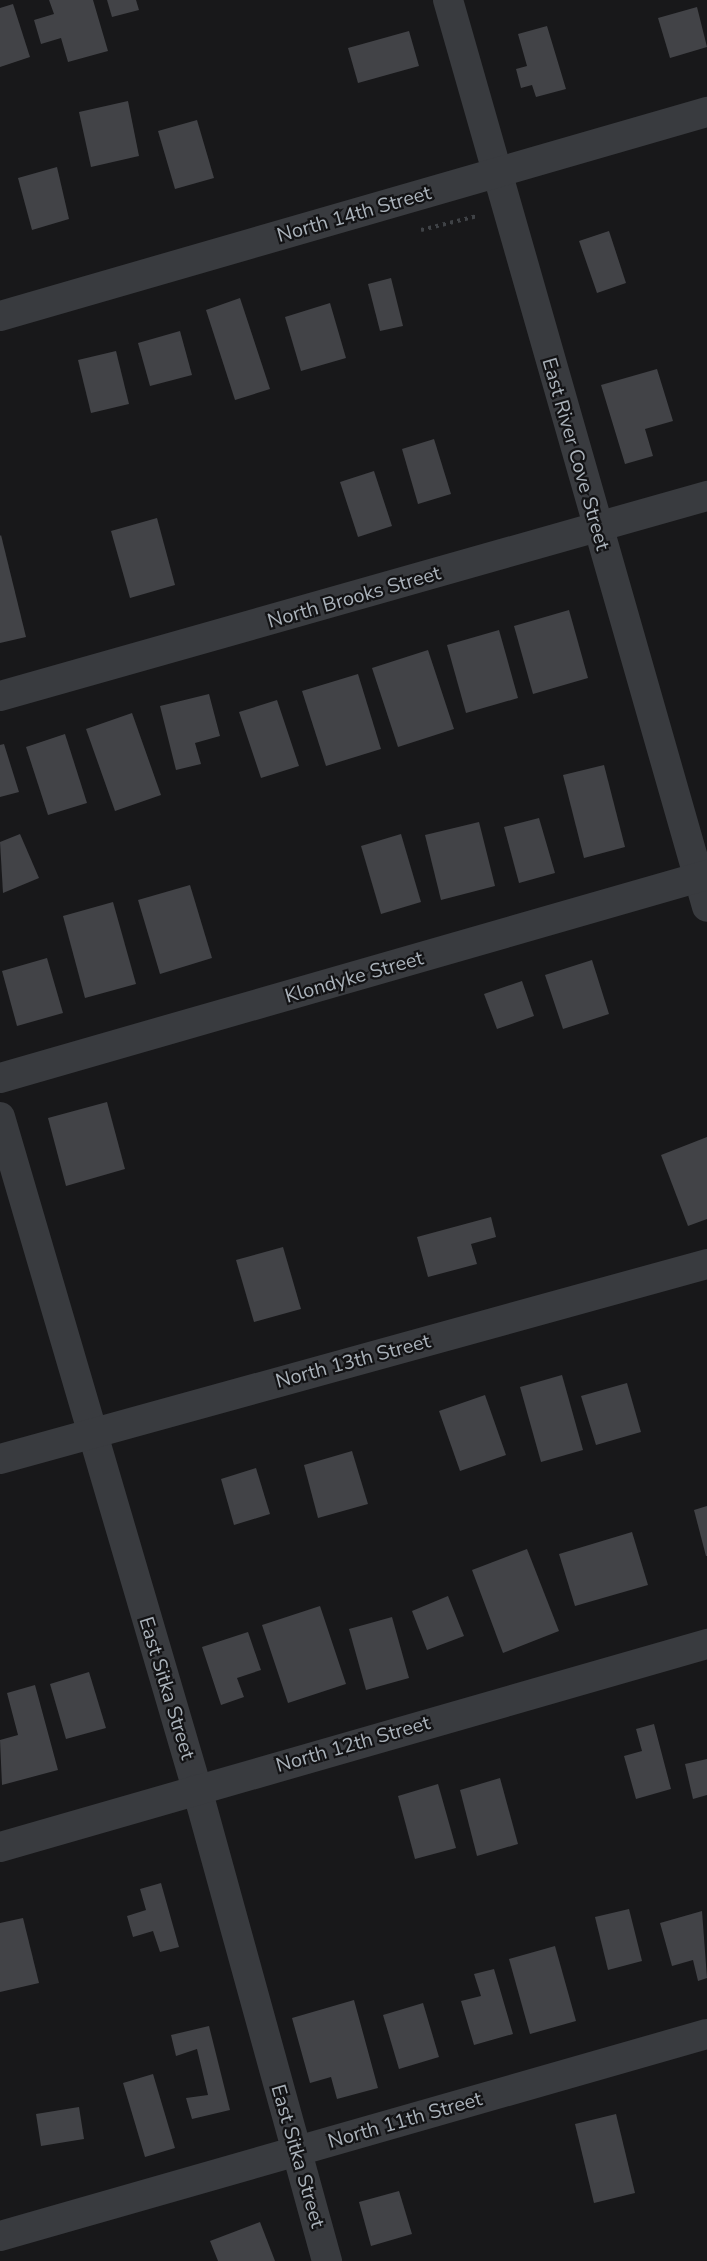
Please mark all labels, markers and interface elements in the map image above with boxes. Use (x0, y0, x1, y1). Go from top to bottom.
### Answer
street label: North 14th Street (274, 181, 434, 247)
street label: East River Cove Street (537, 355, 615, 553)
street label: North Brooks Street (265, 561, 443, 633)
street label: Klondyke Street (282, 946, 426, 1008)
street label: North 13th Street (273, 1329, 433, 1393)
street label: East Sitka Street (134, 1614, 200, 1762)
street label: North 12th Street (273, 1711, 433, 1777)
street label: East Sitka Street (266, 2082, 330, 2230)
street label: North 11th Street (325, 2087, 485, 2153)

